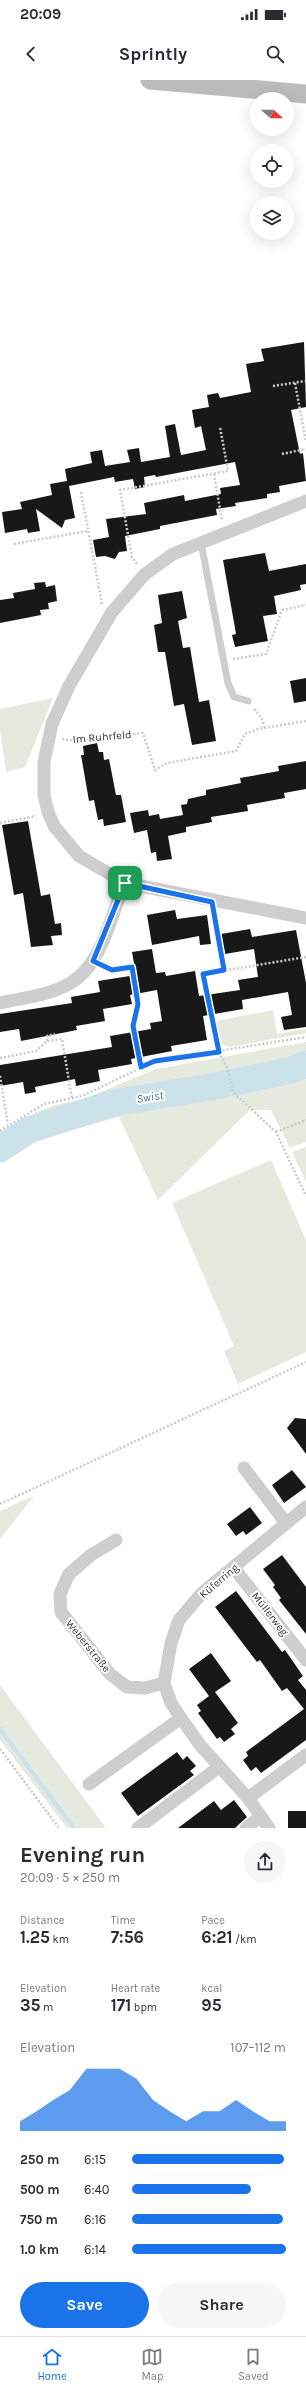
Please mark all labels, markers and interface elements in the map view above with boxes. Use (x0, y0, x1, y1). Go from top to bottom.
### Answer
text: 20:09 (20, 5, 61, 23)
icon: back (20, 43, 42, 65)
text: Sprintly (119, 43, 187, 65)
icon: search (264, 43, 286, 65)
north arrow (250, 92, 294, 136)
map controls (250, 92, 294, 240)
button: locate (250, 144, 294, 188)
button: layers (250, 196, 294, 240)
street label: Im Ruhrfeld (72, 728, 132, 746)
pin (108, 866, 142, 900)
icon: arrive (114, 872, 136, 894)
water label: Swist (135, 1088, 166, 1106)
street label: Küferring (197, 1560, 242, 1601)
street label: Müllerweg (249, 1590, 291, 1639)
street label: Weberstraße (63, 1617, 113, 1675)
button: share (244, 1841, 286, 1883)
text: Evening run (20, 1842, 145, 1868)
text: 20:09 · 5 × 250 m (20, 1870, 120, 1885)
text: Distance (20, 1914, 64, 1927)
text: Time (111, 1914, 135, 1927)
text: Pace (201, 1914, 225, 1927)
text: 1.25 (20, 1927, 50, 1947)
text: 7:56 (111, 1927, 144, 1947)
text: 6:21 (201, 1927, 233, 1947)
text: km (50, 1933, 69, 1946)
text: /km (233, 1933, 256, 1946)
text: Elevation (20, 1982, 67, 1995)
text: Heart rate (111, 1982, 160, 1995)
text: kcal (201, 1982, 222, 1995)
text: 35 (20, 1995, 40, 2015)
text: 171 (111, 1995, 131, 2015)
text: 95 (201, 1995, 222, 2015)
text: m (40, 2001, 53, 2014)
text: bpm (131, 2001, 157, 2014)
text: Elevation (20, 2040, 75, 2055)
text: 107–112 m (230, 2040, 286, 2055)
text: 250 m (20, 2152, 59, 2167)
text: 6:15 (84, 2152, 106, 2167)
text: 500 m (20, 2182, 60, 2197)
text: 6:40 (84, 2182, 109, 2197)
text: 750 m (20, 2212, 58, 2227)
text: 6:16 (84, 2212, 106, 2227)
text: 1.0 km (20, 2242, 59, 2257)
text: 6:14 (84, 2242, 106, 2257)
button: Save (20, 2282, 149, 2328)
button: Share (157, 2282, 286, 2328)
tab: Home (37, 2346, 67, 2383)
tab: Map (141, 2346, 163, 2383)
tab: Saved (238, 2346, 269, 2383)

